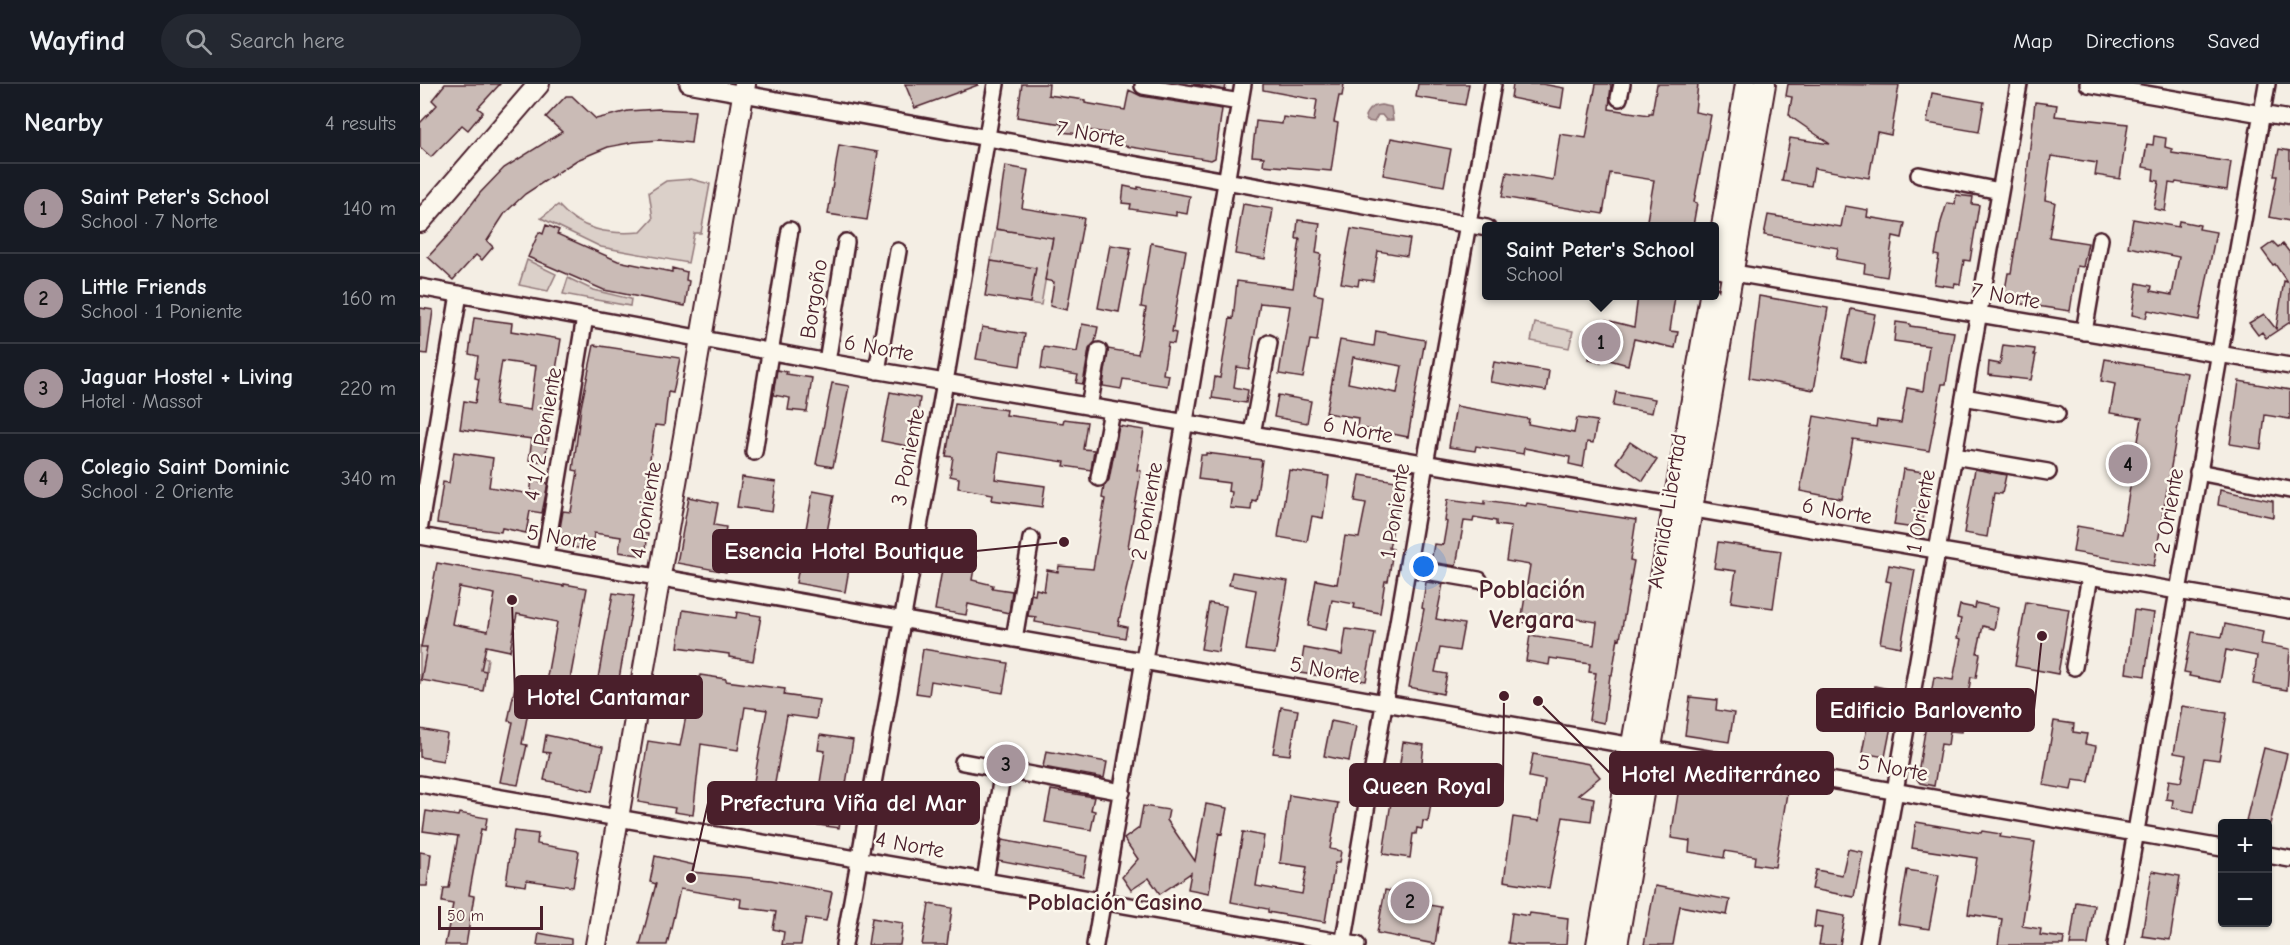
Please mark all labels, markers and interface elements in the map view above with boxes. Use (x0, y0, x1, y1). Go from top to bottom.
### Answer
search box (161, 14, 581, 68)
text: Wayfind (30, 25, 125, 57)
icon: search (182, 25, 215, 58)
text: Search here (230, 28, 345, 54)
text: Map (2013, 29, 2053, 53)
text: Directions (2086, 29, 2175, 53)
text: Saved (2208, 29, 2260, 53)
text: Nearby (24, 108, 103, 138)
text: 4 results (325, 112, 396, 135)
street label: 7 Norte (1055, 115, 1127, 153)
text: Saint Peter's School (81, 184, 269, 210)
text: 1 (40, 197, 47, 220)
text: 140 m (343, 197, 396, 220)
text: School · 7 Norte (81, 210, 218, 233)
popup (1482, 222, 1719, 300)
text: Saint Peter's School (1506, 237, 1695, 263)
street label: Borgoño (795, 257, 833, 341)
text: School (1506, 263, 1563, 286)
text: Little Friends (81, 274, 206, 300)
street label: 7 Norte (1970, 277, 2042, 315)
text: 2 (39, 287, 48, 310)
text: 160 m (342, 287, 396, 310)
text: School · 1 Poniente (81, 300, 242, 323)
pin: 1 (1582, 320, 1620, 364)
street label: 6 Norte (842, 329, 916, 367)
text: Jaguar Hostel + Living (81, 364, 294, 390)
street label: 4 1/2 Poniente (518, 365, 568, 503)
text: 3 (39, 377, 48, 400)
text: 220 m (340, 377, 396, 400)
text: Hotel · Massot (81, 390, 202, 413)
street label: 3 Poniente (886, 406, 930, 508)
street label: 6 Norte (1321, 411, 1395, 449)
street label: Avenida Libertad (1642, 432, 1692, 590)
pin: 4 (2108, 442, 2148, 487)
text: Colegio Saint Dominic (81, 454, 289, 480)
street label: 4 Poniente (625, 459, 667, 561)
street label: 2 Poniente (1126, 460, 1168, 562)
street label: 1 Poniente (1375, 461, 1415, 561)
street label: 2 Oriente (2149, 466, 2189, 556)
text: 4 (39, 467, 48, 490)
text: 340 m (341, 467, 396, 490)
street label: 1 Oriente (1901, 467, 1941, 555)
text: School · 2 Oriente (81, 480, 234, 503)
street label: 6 Norte (1800, 492, 1874, 530)
street label: 5 Norte (525, 519, 599, 557)
callout: Esencia Hotel Boutique (713, 530, 976, 572)
text: Esencia Hotel Boutique (724, 537, 964, 565)
your location (1409, 552, 1438, 581)
district label: Población Vergara (1479, 575, 1585, 635)
street label: 5 Norte (1288, 651, 1362, 689)
callout: Hotel Cantamar (515, 676, 702, 718)
text: Hotel Cantamar (527, 683, 690, 711)
callout: Edificio Barlovento (1817, 689, 2034, 731)
text: Edificio Barlovento (1830, 696, 2022, 724)
pin: 3 (986, 742, 1026, 786)
street label: 5 Norte (1856, 749, 1930, 787)
callout: Hotel Mediterráneo (1610, 752, 1833, 794)
text: Hotel Mediterráneo (1621, 760, 1821, 788)
callout: Queen Royal (1350, 764, 1503, 806)
text: Queen Royal (1363, 772, 1491, 800)
callout: Prefectura Viña del Mar (708, 782, 979, 824)
text: Prefectura Viña del Mar (720, 789, 967, 817)
map controls (2218, 819, 2272, 927)
button: + (2218, 819, 2272, 873)
street label: 4 Norte (874, 826, 946, 864)
button: − (2218, 873, 2272, 927)
pin: 2 (1390, 878, 1430, 924)
district label: Población Casino (1027, 888, 1203, 916)
scale bar (438, 903, 543, 930)
text: 50 m (447, 907, 484, 925)

